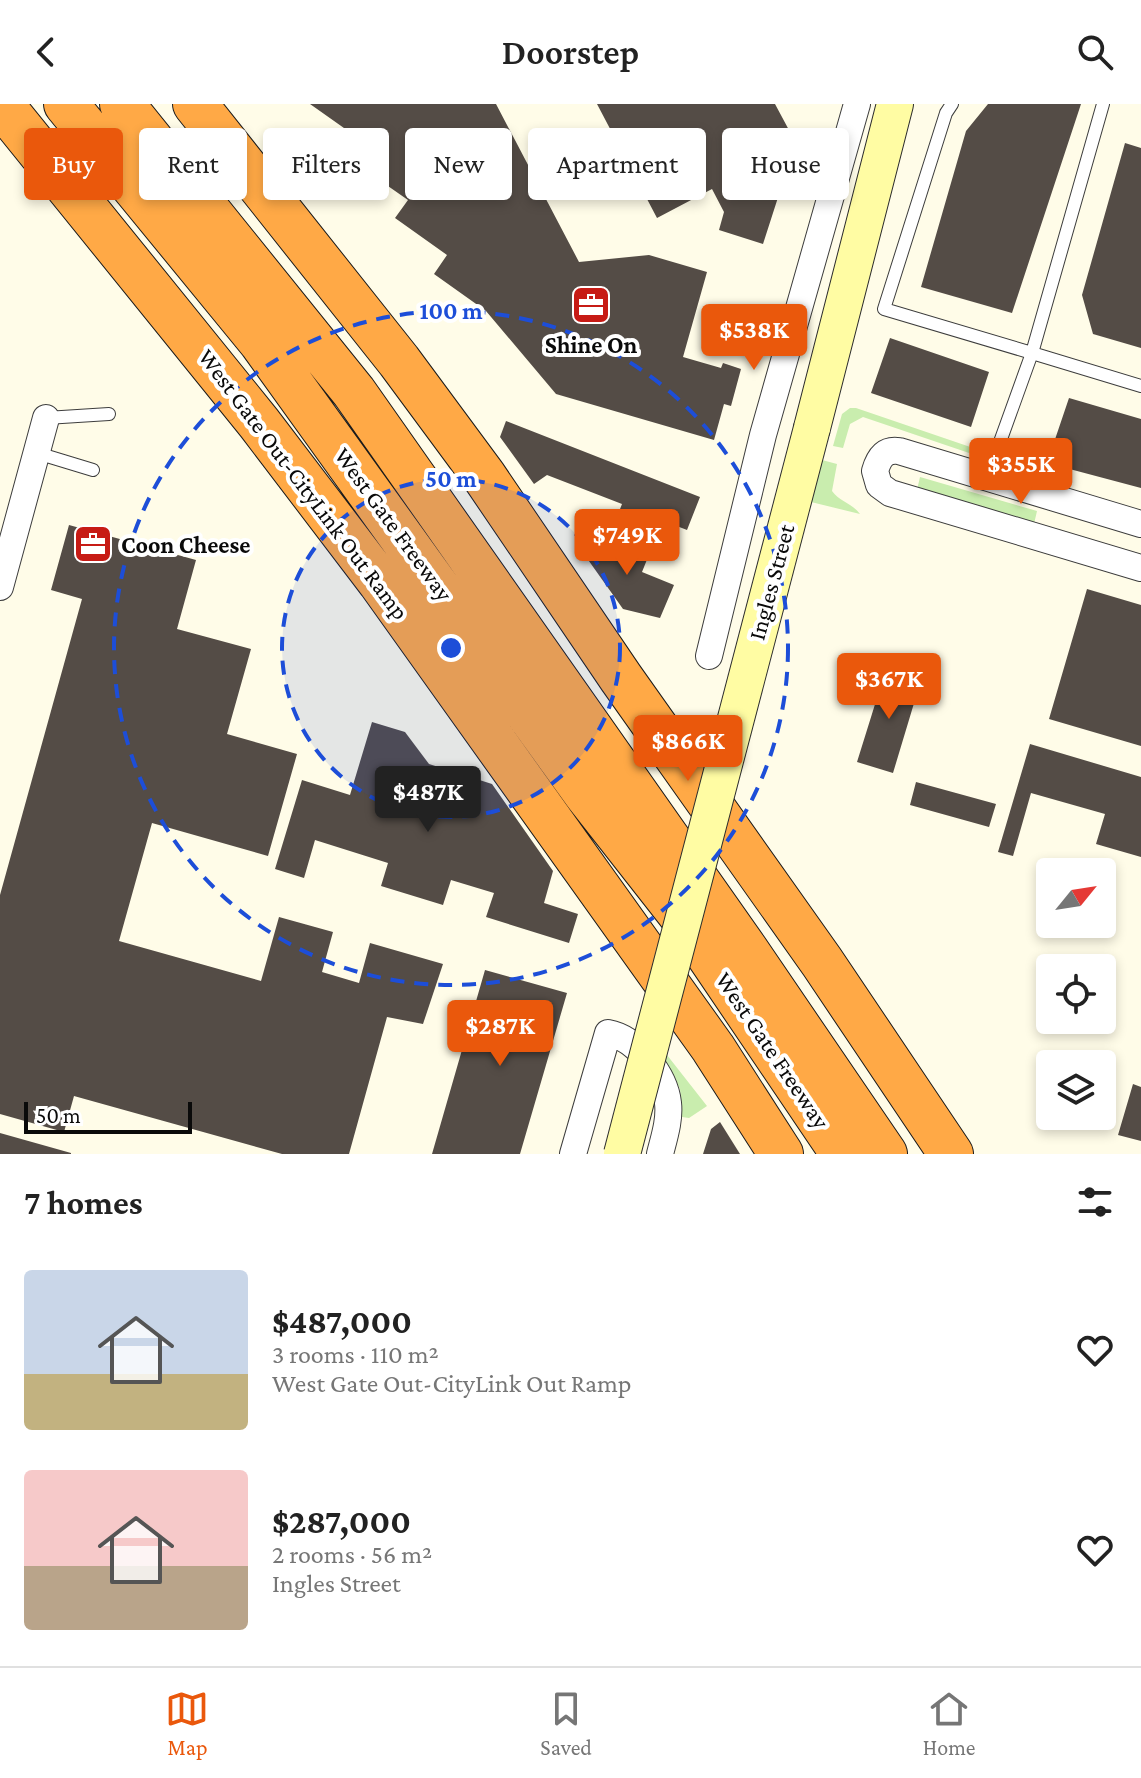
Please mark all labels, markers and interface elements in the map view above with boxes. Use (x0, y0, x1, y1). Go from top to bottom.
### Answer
icon: back (24, 30, 68, 74)
icon: search (1073, 30, 1117, 74)
text: Doorstep (502, 32, 639, 72)
chip: Buy (24, 128, 123, 200)
chip: Rent (139, 128, 247, 200)
chip: Filters (263, 128, 389, 200)
chip: New (405, 128, 512, 200)
chip: Apartment (528, 128, 706, 200)
chip: House (722, 128, 849, 200)
office icon: Shine On (570, 284, 612, 326)
text: 100 m (419, 297, 483, 324)
pin: $538K (698, 304, 810, 372)
text: $538K (719, 315, 789, 344)
place label: Shine On (545, 331, 638, 358)
street label: West Gate Out-CityLink Out Ramp (193, 343, 415, 625)
pin: $355K (965, 438, 1077, 506)
street label: West Gate Freeway (329, 442, 459, 607)
text: $355K (987, 449, 1055, 478)
text: 50 m (425, 465, 477, 492)
pin: $749K (571, 509, 683, 577)
text: $749K (592, 520, 662, 549)
street label: Ingles Street (743, 520, 800, 643)
office icon: Coon Cheese (72, 523, 114, 565)
place label: Coon Cheese (121, 531, 250, 558)
centre of rings (437, 634, 465, 662)
pin: $367K (833, 653, 945, 721)
text: $367K (855, 664, 923, 693)
pin: $866K (632, 715, 744, 783)
text: $866K (651, 726, 725, 755)
pin: $487K (372, 766, 484, 834)
text: $487K (393, 777, 463, 806)
north arrow (1036, 858, 1116, 938)
map controls (1036, 858, 1116, 1130)
button: locate (1036, 954, 1116, 1034)
street label: West Gate Freeway (711, 967, 836, 1134)
pin: $287K (444, 1000, 556, 1068)
text: $287K (465, 1011, 535, 1040)
button: layers (1036, 1050, 1116, 1130)
scale bar (24, 1098, 192, 1134)
text: 50 m (36, 1103, 81, 1128)
icon: filters (1073, 1180, 1117, 1224)
text: 7 homes (24, 1184, 143, 1221)
icon: home (88, 1302, 184, 1398)
text: $487,000 (272, 1303, 412, 1340)
icon: heart (1073, 1328, 1117, 1372)
text: 3 rooms · 110 m² (272, 1340, 439, 1369)
text: West Gate Out-CityLink Out Ramp (272, 1369, 631, 1398)
icon: home (88, 1502, 184, 1598)
text: $287,000 (272, 1503, 411, 1540)
icon: heart (1073, 1528, 1117, 1572)
text: 2 rooms · 56 m² (272, 1540, 432, 1569)
text: Ingles Street (272, 1569, 401, 1598)
tab: Map (165, 1687, 209, 1760)
tab: Saved (540, 1687, 592, 1760)
tab: Home (923, 1687, 976, 1760)

